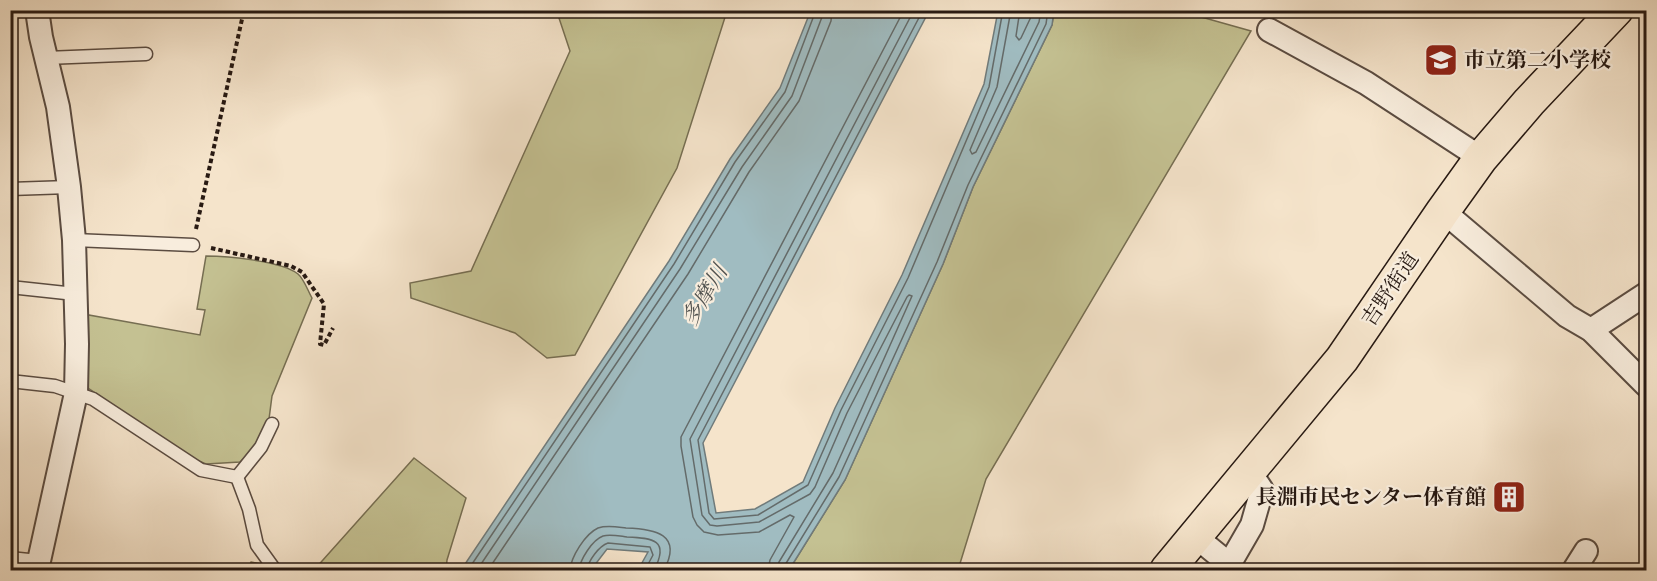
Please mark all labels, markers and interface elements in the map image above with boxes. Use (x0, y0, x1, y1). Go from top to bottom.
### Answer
school or university icon: 市立第二小学校 (1423, 42, 1459, 78)
place label: 市立第二小学校 (1464, 47, 1611, 77)
street label: 吉野街道 (1356, 247, 1428, 333)
water label: 多摩川 (676, 258, 738, 333)
building icon: 長淵市民センター体育館 (1491, 479, 1527, 515)
place label: 長淵市民センター体育館 (1256, 484, 1486, 514)

